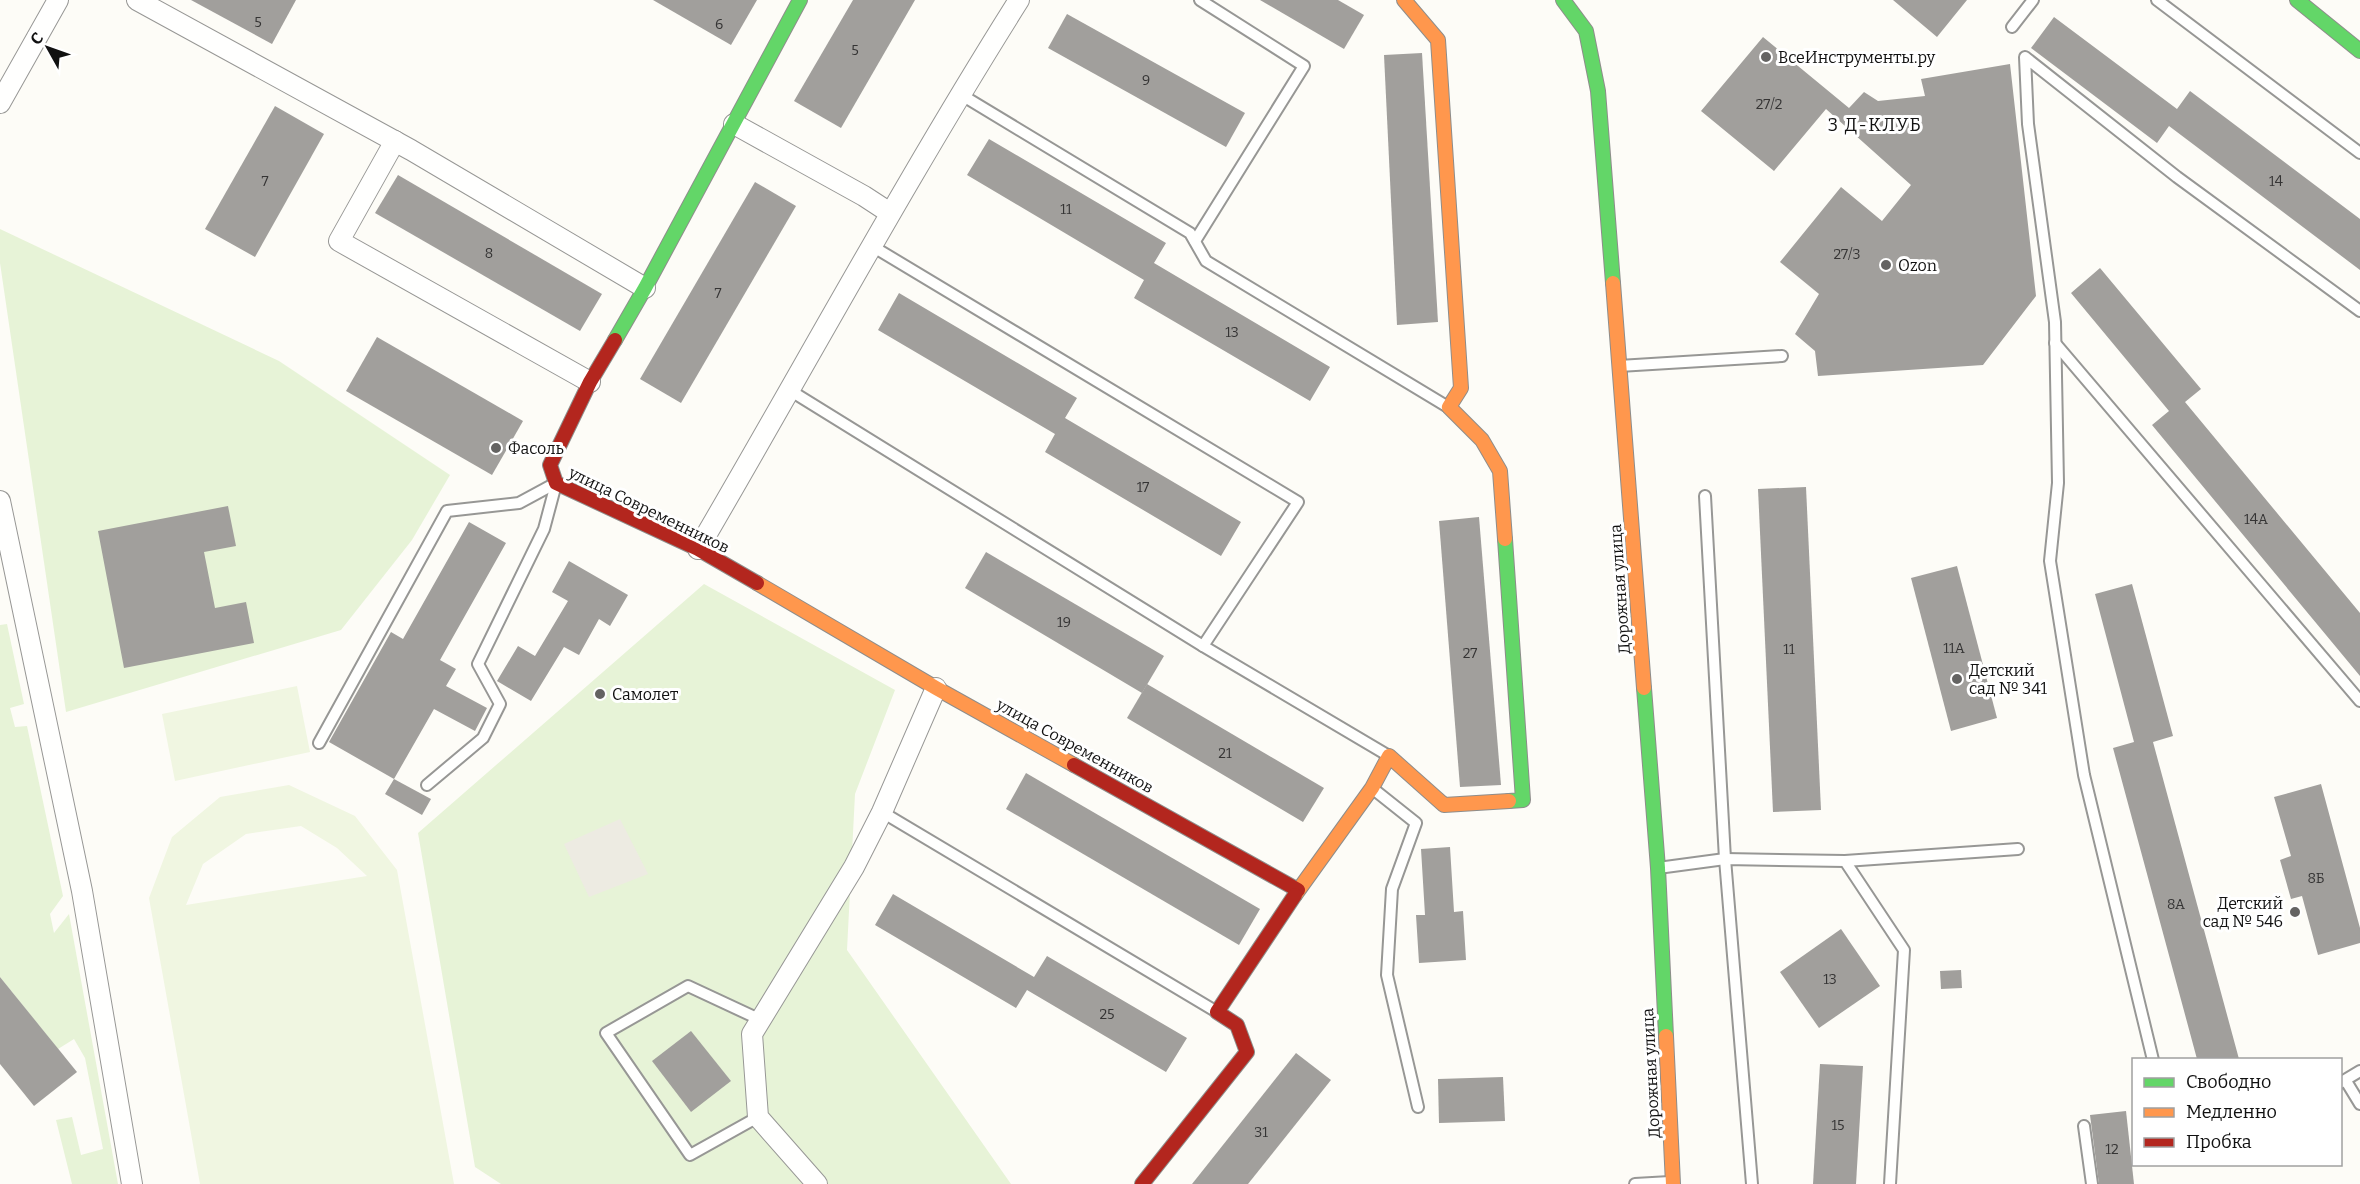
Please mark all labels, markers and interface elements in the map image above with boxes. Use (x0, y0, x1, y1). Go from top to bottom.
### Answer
house number: 5 (254, 14, 262, 31)
house number: 6 (715, 16, 723, 33)
north arrow (18, 18, 78, 78)
text: С (26, 29, 47, 49)
house number: 5 (851, 42, 859, 59)
place label: ВсеИнструменты.ру (1778, 48, 1936, 67)
marker: ВсеИнструменты.ру (1759, 50, 1773, 64)
house number: 9 (1142, 72, 1150, 89)
house number: 27/2 (1756, 96, 1782, 113)
district label: 3 Д-КЛУБ (1828, 114, 1922, 136)
house number: 7 (261, 173, 269, 190)
house number: 14 (2269, 173, 2283, 190)
house number: 11 (1060, 201, 1072, 218)
house number: 8 (485, 245, 493, 262)
house number: 27/3 (1834, 246, 1860, 263)
place label: Ozon (1898, 256, 1937, 275)
marker: Ozon (1879, 258, 1893, 272)
house number: 7 (714, 285, 722, 302)
house number: 13 (1225, 324, 1239, 341)
place label: Фасоль (508, 439, 564, 458)
marker: Фасоль (489, 441, 503, 455)
street label: улица Современников (565, 462, 732, 557)
house number: 17 (1137, 479, 1149, 496)
house number: 14А (2244, 511, 2268, 528)
street label: Дорожная улица (1606, 523, 1634, 655)
house number: 19 (1057, 614, 1071, 631)
house number: 11А (1943, 640, 1965, 657)
house number: 11 (1783, 641, 1795, 658)
house number: 27 (1463, 645, 1477, 662)
place label: Детский сад № 341 (1969, 661, 2047, 698)
marker: Детский сад № 341 (1950, 672, 1964, 686)
place label: Самолет (612, 685, 678, 704)
marker: Самолет (593, 687, 607, 701)
street label: улица Современников (992, 694, 1157, 797)
house number: 21 (1218, 745, 1232, 762)
house number: 8Б (2308, 870, 2324, 887)
place label: Детский сад № 546 (2203, 894, 2283, 931)
house number: 8А (2167, 896, 2185, 913)
marker: Детский сад № 546 (2288, 905, 2302, 919)
house number: 13 (1823, 971, 1837, 988)
house number: 25 (1099, 1006, 1115, 1023)
street label: Дорожная улица (1638, 1007, 1664, 1138)
legend (2132, 1058, 2342, 1166)
text: Свободно (2186, 1071, 2271, 1093)
text: Медленно (2186, 1101, 2277, 1123)
house number: 15 (1831, 1117, 1845, 1134)
house number: 31 (1254, 1124, 1268, 1141)
text: Пробка (2186, 1131, 2252, 1153)
house number: 12 (2105, 1141, 2119, 1158)

